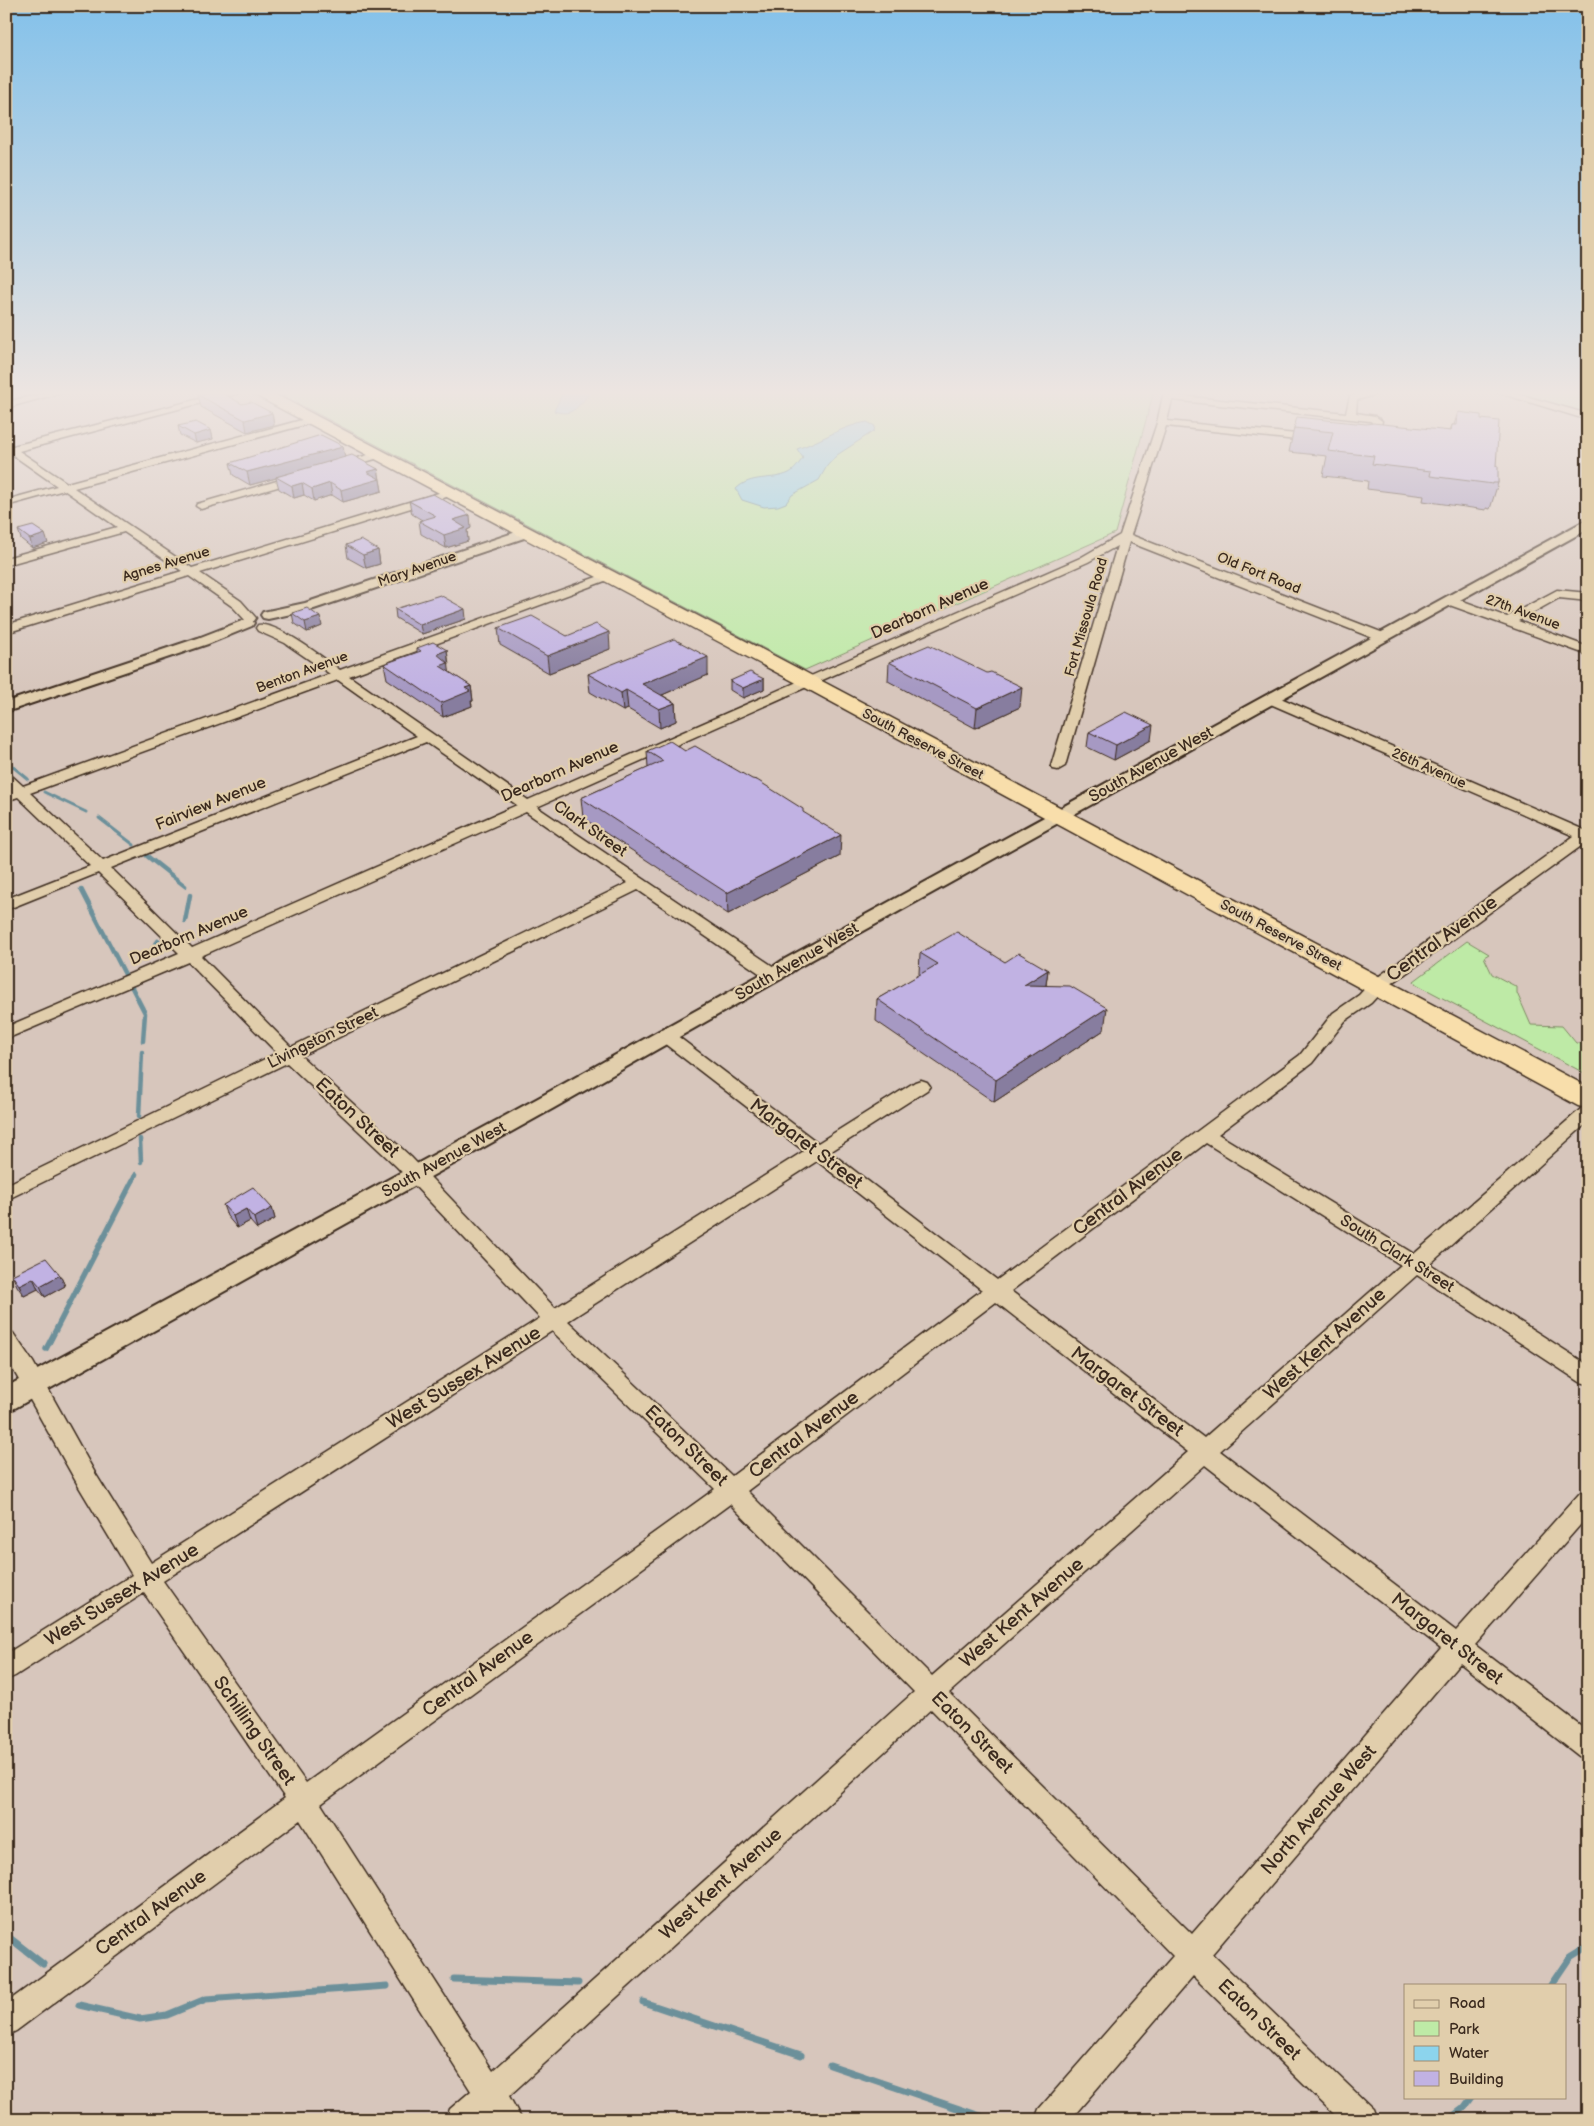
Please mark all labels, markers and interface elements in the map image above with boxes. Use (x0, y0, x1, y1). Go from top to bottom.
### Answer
street label: Agnes Avenue (120, 543, 212, 585)
street label: Mary Avenue (375, 548, 459, 590)
street label: Old Fort Road (1215, 549, 1303, 597)
street label: Fort Missoula Road (1061, 556, 1111, 678)
street label: Dearborn Avenue (868, 574, 992, 643)
street label: 27th Avenue (1483, 591, 1563, 633)
street label: Benton Avenue (254, 648, 350, 696)
street label: South Reserve Street (859, 705, 987, 784)
street label: South Avenue West (1086, 723, 1216, 807)
street label: Dearborn Avenue (498, 737, 622, 806)
street label: 26th Avenue (1389, 744, 1469, 792)
street label: Fairview Avenue (153, 773, 269, 835)
street label: Clark Street (550, 797, 631, 861)
street label: Central Avenue (1382, 891, 1502, 987)
street label: South Reserve Street (1217, 896, 1345, 975)
street label: Dearborn Avenue (127, 902, 251, 969)
street label: South Avenue West (732, 919, 862, 1005)
street label: Livingston Street (265, 1003, 381, 1073)
street label: Eaton Street (310, 1073, 404, 1163)
street label: Margaret Street (745, 1094, 867, 1194)
street label: South Avenue West (379, 1118, 509, 1202)
street label: Central Avenue (1068, 1143, 1188, 1241)
street label: South Clark Street (1336, 1211, 1458, 1297)
street label: West Kent Avenue (1259, 1283, 1391, 1405)
street label: West Sussex Avenue (383, 1321, 545, 1435)
street label: Margaret Street (1066, 1342, 1188, 1442)
street label: Central Avenue (744, 1386, 864, 1484)
street label: Eaton Street (640, 1401, 733, 1492)
street label: West Sussex Avenue (41, 1538, 203, 1652)
street label: West Kent Avenue (955, 1553, 1089, 1673)
street label: Margaret Street (1386, 1588, 1508, 1690)
street label: Central Avenue (418, 1626, 538, 1722)
street label: Schilling Street (208, 1672, 300, 1790)
street label: Eaton Street (926, 1687, 1018, 1779)
street label: North Avenue West (1256, 1740, 1382, 1880)
street label: West Kent Avenue (655, 1823, 787, 1945)
street label: Central Avenue (91, 1865, 211, 1961)
street label: Eaton Street (1213, 1975, 1306, 2066)
legend (1404, 1984, 1566, 2098)
text: Road (1449, 1994, 1485, 2013)
text: Park (1449, 2020, 1480, 2039)
text: Water (1449, 2044, 1489, 2063)
text: Building (1449, 2070, 1504, 2089)

